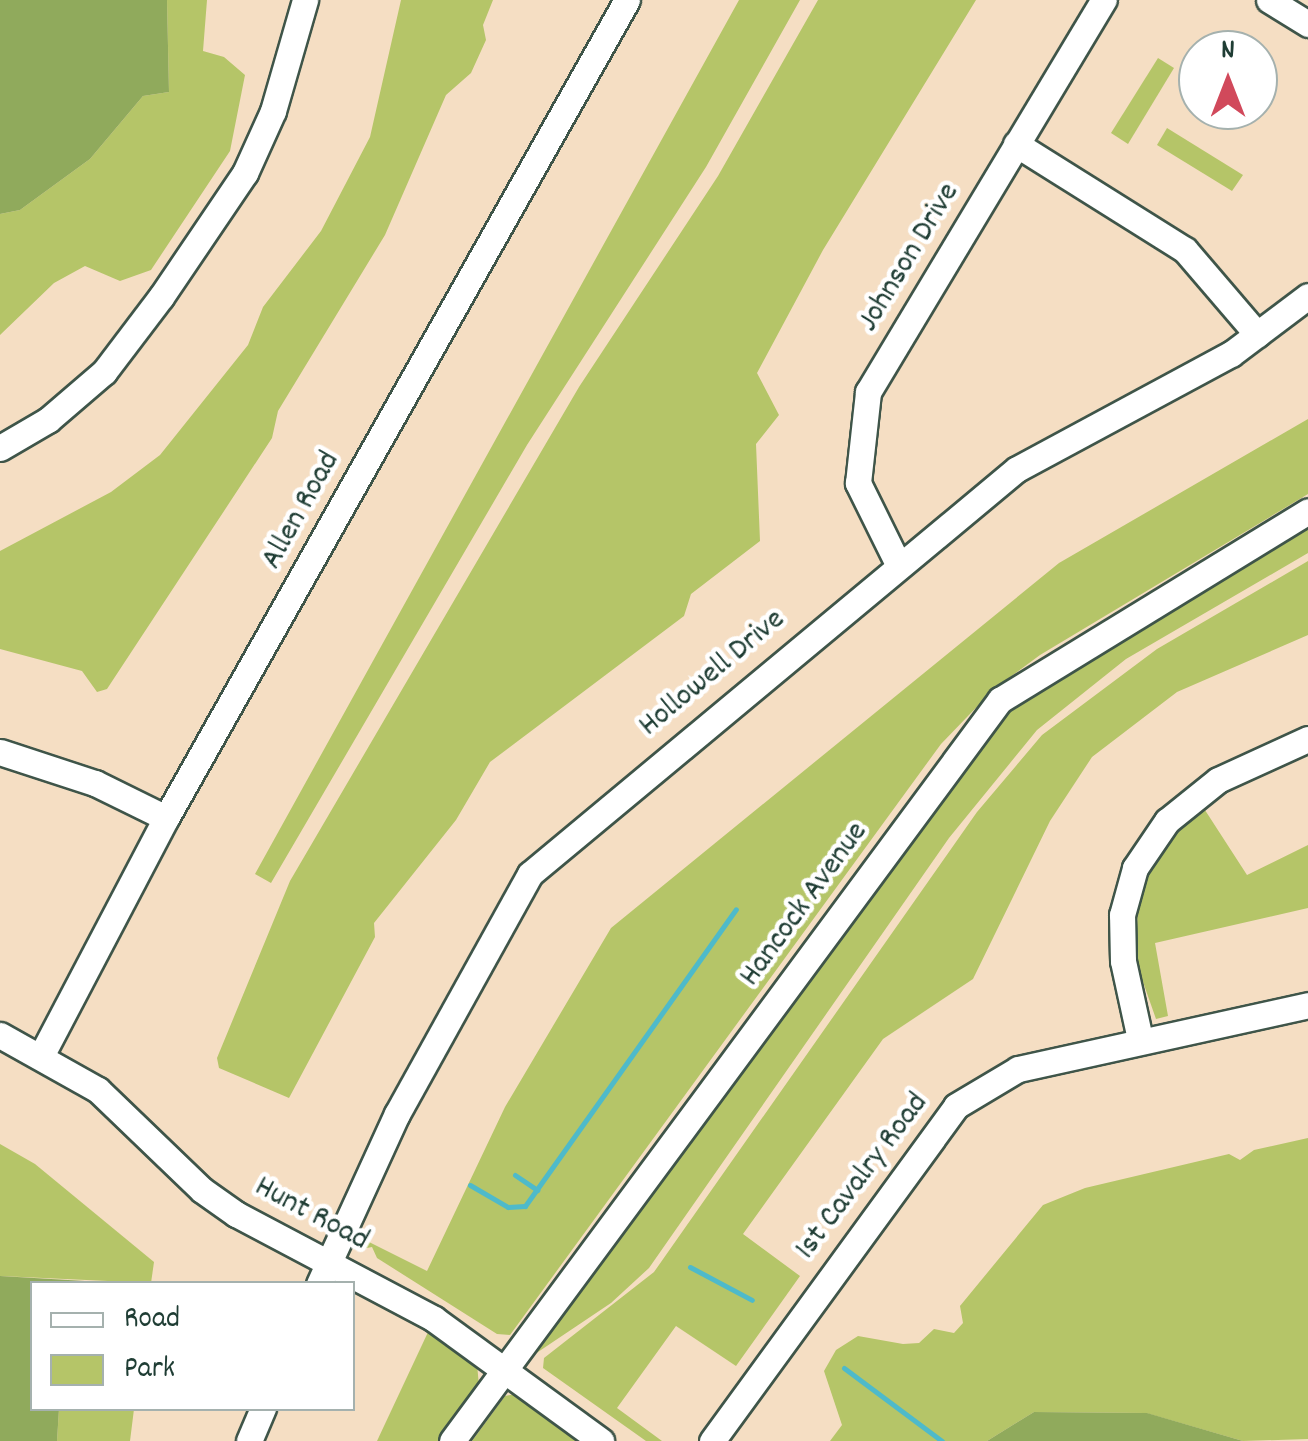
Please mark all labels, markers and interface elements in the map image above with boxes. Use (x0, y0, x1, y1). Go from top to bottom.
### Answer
north arrow (1178, 30, 1278, 130)
text: N (1221, 32, 1235, 72)
street label: Johnson Drive (851, 177, 969, 339)
street label: Allen Road (254, 445, 350, 577)
street label: Hollowell Drive (632, 602, 794, 746)
street label: Hancock Avenue (732, 815, 878, 995)
street label: 1st Cavalry Road (788, 1086, 938, 1268)
street label: Hunt Road (247, 1169, 375, 1261)
legend (30, 1281, 355, 1411)
text: Road (124, 1299, 180, 1342)
text: Park (124, 1349, 175, 1392)

